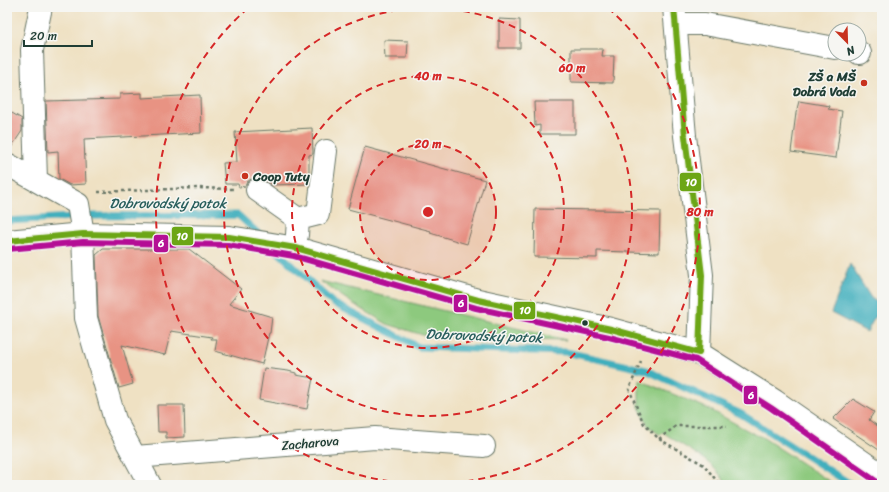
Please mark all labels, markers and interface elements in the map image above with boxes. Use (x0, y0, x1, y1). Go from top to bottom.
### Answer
scale bar (24, 22, 92, 48)
north arrow (827, 22, 867, 62)
text: 20 m (30, 25, 57, 47)
text: N (843, 40, 859, 61)
text: 60 m (558, 57, 586, 79)
text: 40 m (413, 65, 442, 87)
place label: ZŠ a MŠ Dobrá Voda (793, 65, 857, 103)
marker: ZŠ a MŠ Dobrá Voda (859, 78, 869, 88)
text: 20 m (414, 133, 442, 155)
place label: Coop Tuty (252, 165, 310, 188)
marker: Coop Tuty (240, 171, 250, 181)
line badge: 10 (679, 172, 702, 192)
text: 10 (685, 173, 697, 192)
water label: Dobrovodský potok (110, 191, 228, 216)
text: 80 m (685, 201, 714, 223)
centre of rings (421, 205, 435, 219)
line badge: 10 (171, 226, 194, 246)
text: 10 (176, 227, 188, 246)
line badge: 6 (153, 234, 169, 253)
text: 6 (157, 234, 164, 253)
line badge: 6 (453, 294, 468, 313)
text: 6 (457, 294, 464, 313)
line badge: 10 (513, 301, 536, 320)
text: 10 (519, 301, 531, 320)
unlabelled marker (580, 318, 590, 328)
water label: Dobrovodský potok (425, 321, 544, 351)
line badge: 6 (743, 385, 758, 405)
text: 6 (747, 386, 754, 405)
street label: Zacharova (280, 429, 340, 457)

